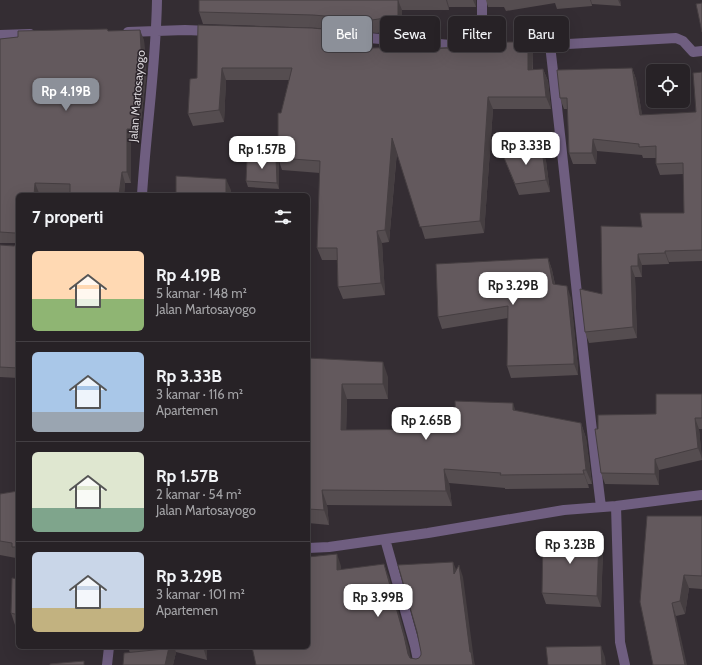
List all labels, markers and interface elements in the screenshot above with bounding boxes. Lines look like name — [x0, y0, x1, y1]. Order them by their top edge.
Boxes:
chip: Beli — [322, 16, 372, 52]
chip: Sewa — [380, 16, 440, 52]
chip: Filter — [448, 16, 506, 52]
chip: Baru — [514, 16, 569, 52]
street label: Jalan Martosayogo — [125, 49, 148, 143]
map controls — [646, 64, 690, 108]
button: locate — [646, 64, 690, 108]
pin: Rp 4.19B — [25, 78, 107, 112]
text: Rp 4.19B — [41, 83, 91, 99]
pin: Rp 3.33B — [485, 132, 567, 166]
pin: Rp 1.57B — [221, 136, 303, 170]
text: Rp 3.33B — [501, 137, 551, 153]
text: Rp 1.57B — [238, 141, 286, 157]
icon: filters — [272, 206, 294, 228]
text: 7 properti — [32, 207, 103, 227]
text: Rp 4.19B — [156, 265, 221, 285]
icon: home — [64, 267, 112, 315]
pin: Rp 3.29B — [472, 272, 554, 306]
text: Rp 3.29B — [488, 277, 538, 293]
text: 5 kamar · 148 m² — [156, 285, 247, 301]
text: Jalan Martosayogo — [156, 301, 256, 317]
text: Rp 3.33B — [156, 366, 222, 386]
icon: home — [64, 368, 112, 416]
text: 3 kamar · 116 m² — [156, 386, 243, 402]
text: Apartemen — [156, 402, 218, 418]
pin: Rp 2.65B — [385, 407, 467, 441]
text: Rp 2.65B — [401, 412, 451, 428]
text: Rp 1.57B — [156, 466, 219, 486]
icon: home — [64, 468, 112, 516]
text: 2 kamar · 54 m² — [156, 486, 242, 502]
text: Jalan Martosayogo — [156, 502, 256, 518]
pin: Rp 3.23B — [529, 531, 611, 565]
text: Rp 3.23B — [545, 536, 595, 552]
text: Rp 3.29B — [156, 566, 222, 586]
icon: home — [64, 568, 112, 616]
pin: Rp 3.99B — [337, 584, 419, 618]
text: 3 kamar · 101 m² — [156, 586, 245, 602]
text: Rp 3.99B — [353, 589, 403, 605]
text: Apartemen — [156, 602, 218, 618]

